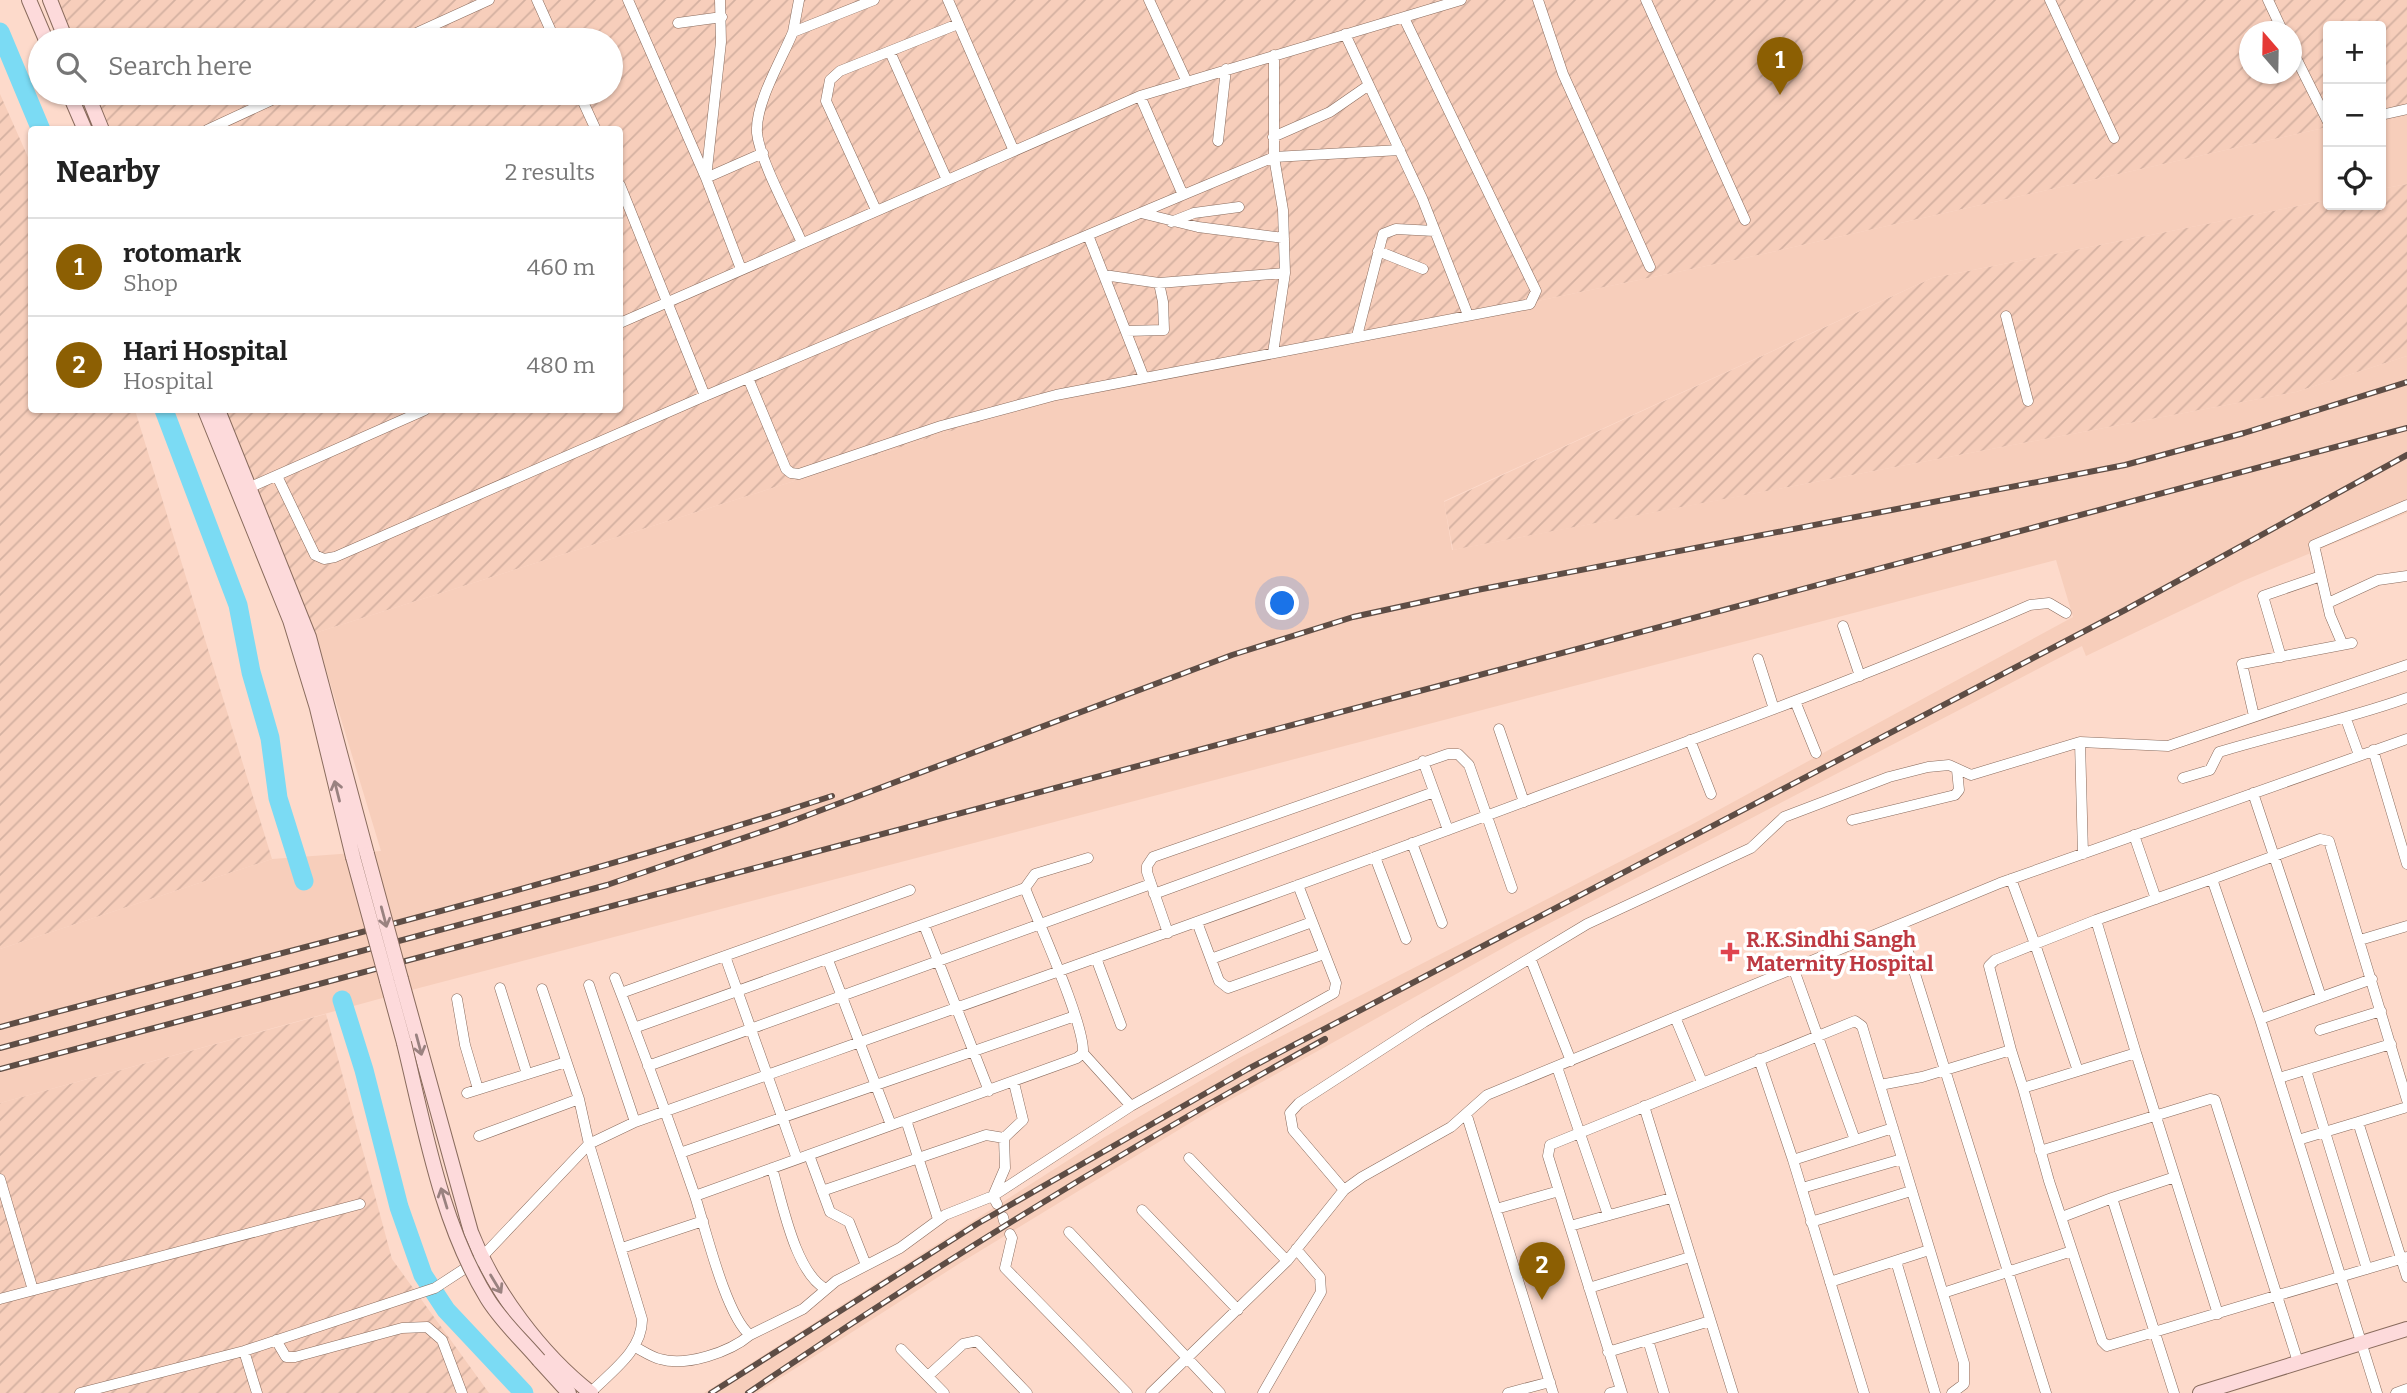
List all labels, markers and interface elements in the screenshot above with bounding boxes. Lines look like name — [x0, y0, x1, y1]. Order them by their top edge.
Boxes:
north arrow — [2239, 21, 2302, 84]
map controls — [2323, 21, 2386, 210]
button: + — [2323, 21, 2386, 84]
search box — [28, 28, 623, 105]
pin: 1 — [1757, 37, 1803, 95]
icon: search — [52, 48, 90, 86]
text: Search here — [108, 51, 252, 82]
button: − — [2323, 84, 2386, 147]
button: locate — [2323, 147, 2386, 210]
text: Nearby — [56, 154, 160, 190]
text: 2 results — [505, 158, 595, 186]
text: rotomark — [123, 238, 241, 269]
text: 1 — [74, 253, 84, 281]
text: 460 m — [527, 253, 595, 281]
text: Shop — [123, 269, 178, 297]
text: Hari Hospital — [123, 336, 288, 367]
text: 2 — [73, 351, 85, 379]
text: 480 m — [526, 351, 595, 379]
text: Hospital — [123, 367, 213, 395]
your location — [1265, 586, 1299, 620]
one-way arrow — [330, 780, 343, 803]
one-way arrow — [378, 905, 391, 927]
place label: R.K.Sindhi Sangh Maternity Hospital — [1746, 927, 1934, 977]
marker: R.K.Sindhi Sangh Maternity Hospital — [1720, 942, 1740, 962]
one-way arrow — [413, 1033, 426, 1055]
one-way arrow — [437, 1187, 450, 1209]
pin: 2 — [1519, 1242, 1565, 1300]
one-way arrow — [489, 1273, 503, 1293]

